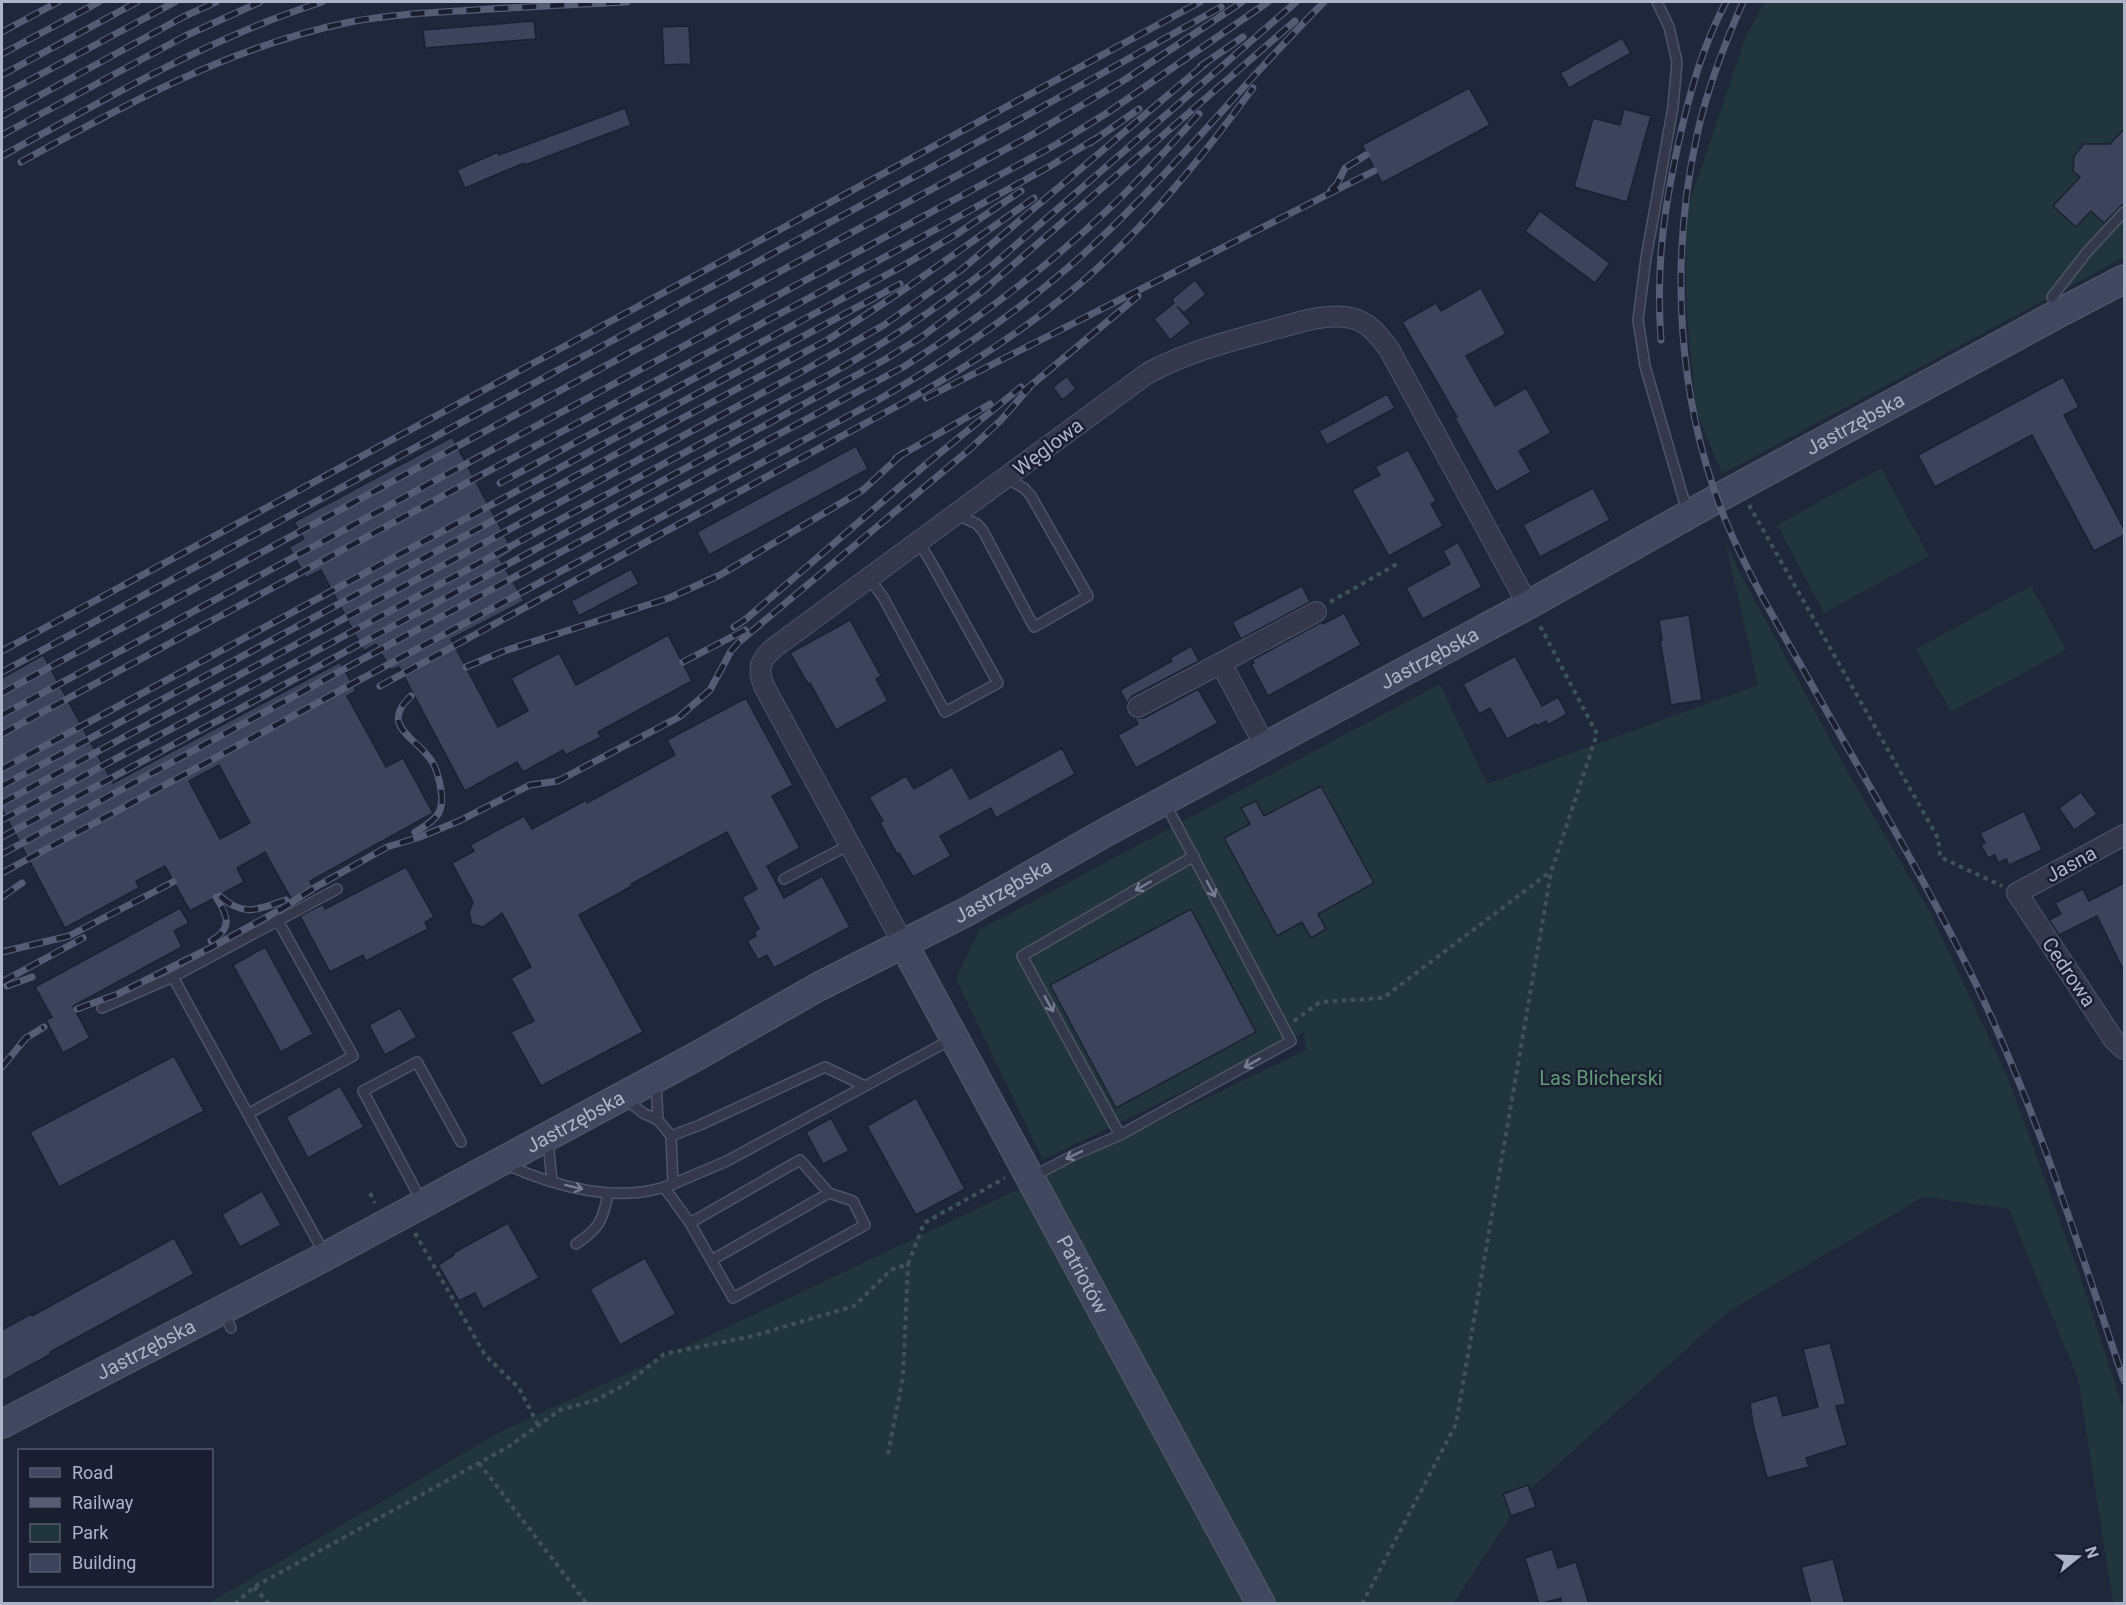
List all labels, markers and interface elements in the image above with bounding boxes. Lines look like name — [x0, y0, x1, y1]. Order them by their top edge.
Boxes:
street label: Jastrzębska — [1802, 387, 1908, 460]
street label: Węglowa — [1008, 413, 1088, 481]
street label: Jastrzębska — [1376, 622, 1483, 694]
street label: Jasna — [2041, 841, 2101, 887]
street label: Jastrzębska — [950, 854, 1056, 928]
one-way arrow — [1135, 880, 1152, 892]
one-way arrow — [1206, 880, 1217, 898]
street label: Cedrowa — [2037, 933, 2101, 1011]
one-way arrow — [1043, 995, 1055, 1012]
one-way arrow — [1244, 1057, 1261, 1069]
park label: Las Blicherski — [1539, 1066, 1663, 1090]
street label: Jastrzębska — [522, 1085, 629, 1158]
one-way arrow — [1066, 1150, 1084, 1162]
one-way arrow — [565, 1181, 584, 1193]
street label: Patriotów — [1052, 1231, 1114, 1318]
street label: Jastrzębska — [92, 1314, 200, 1385]
legend — [18, 1449, 213, 1587]
text: Road — [72, 1462, 113, 1483]
text: Railway — [72, 1492, 134, 1513]
text: Park — [72, 1522, 109, 1543]
north arrow — [2048, 1527, 2108, 1587]
text: N — [2081, 1544, 2103, 1561]
text: Building — [72, 1552, 136, 1573]

